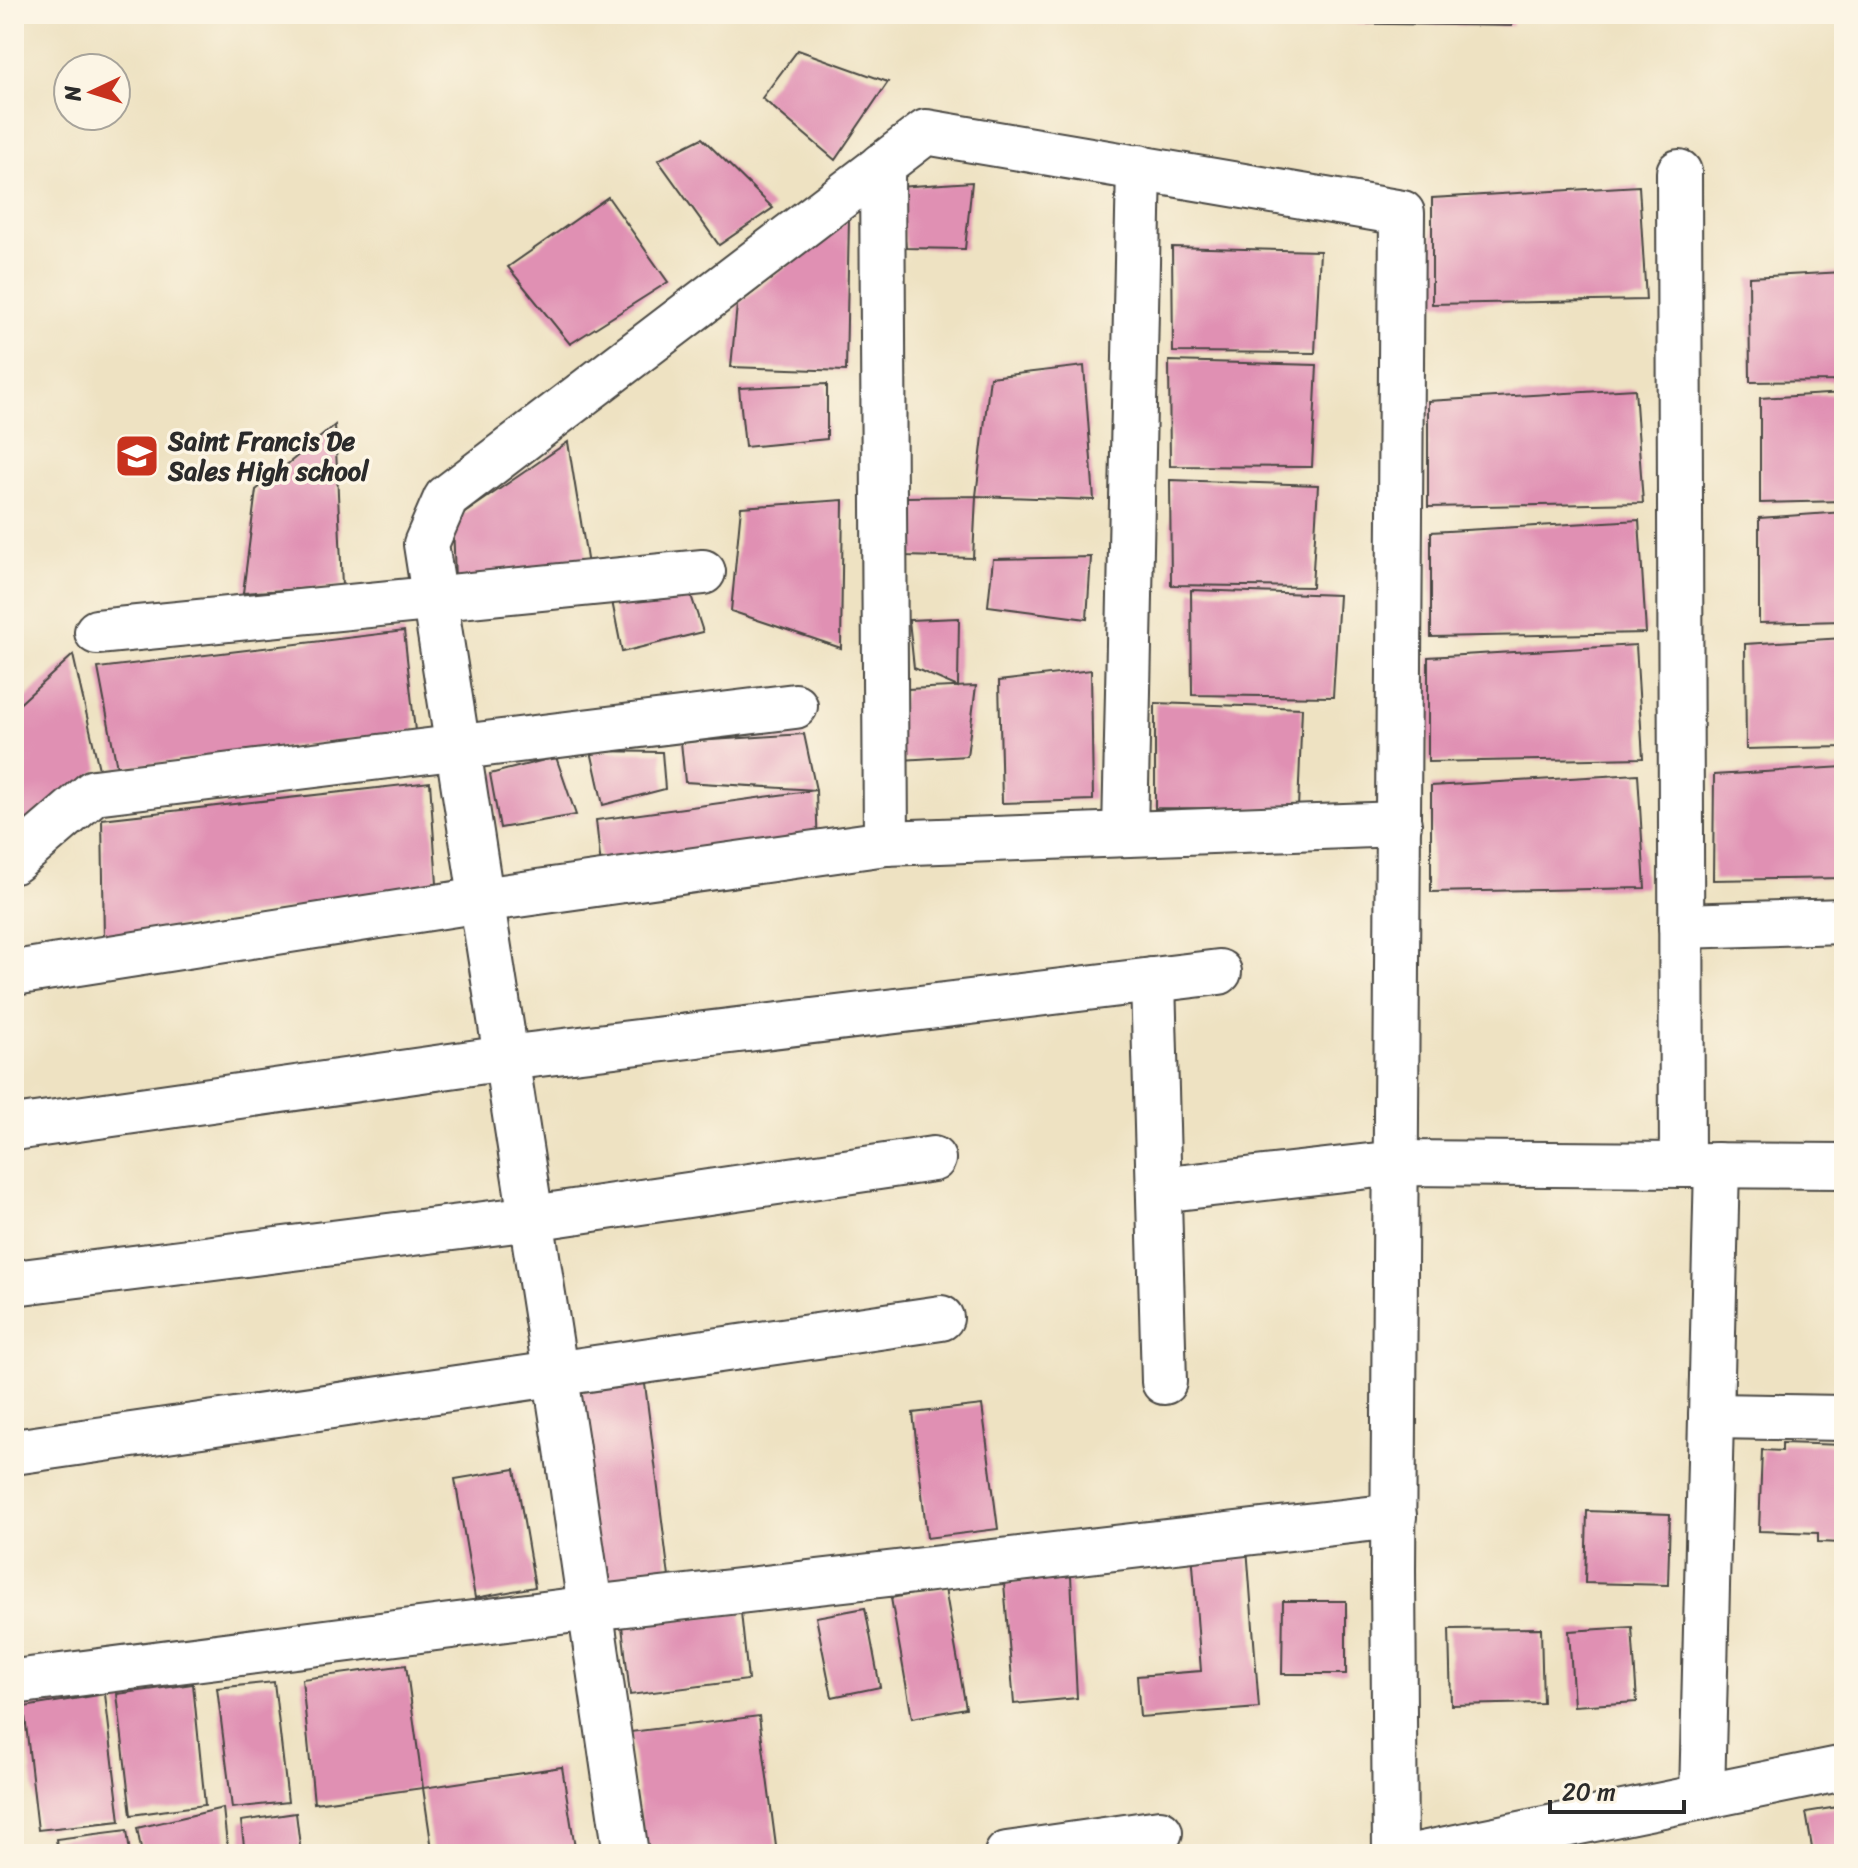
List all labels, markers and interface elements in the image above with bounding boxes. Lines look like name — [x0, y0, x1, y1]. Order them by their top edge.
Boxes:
north arrow — [52, 52, 132, 132]
text: N — [53, 84, 93, 103]
place label: Saint Francis De Sales High school — [167, 418, 370, 494]
school or university icon: Saint Francis De Sales High school — [113, 432, 161, 480]
scale bar — [1550, 1764, 1684, 1814]
text: 20 m — [1562, 1771, 1616, 1813]

